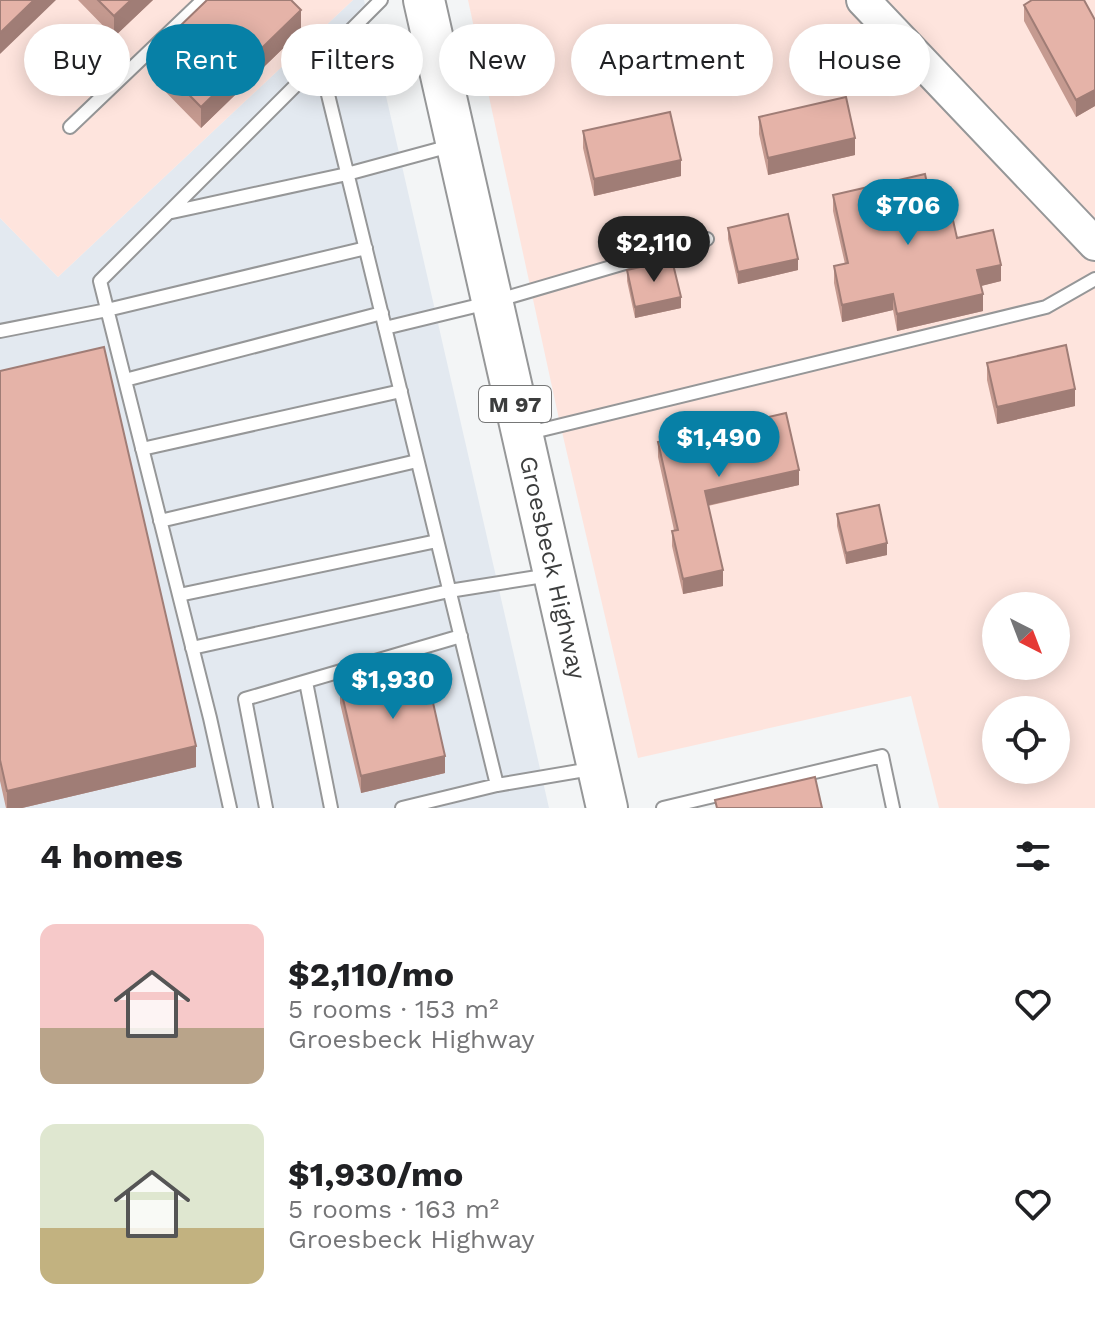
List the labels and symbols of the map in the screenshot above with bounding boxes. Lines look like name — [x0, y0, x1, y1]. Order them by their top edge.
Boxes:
pin: $706 — [861, 179, 955, 247]
pin: $2,110 — [589, 216, 719, 284]
road number: M 97 — [479, 386, 551, 422]
pin: $1,490 — [654, 411, 784, 479]
street label: Groesbeck Highway — [514, 453, 592, 682]
north arrow — [982, 592, 1070, 680]
pin: $1,930 — [328, 653, 458, 721]

